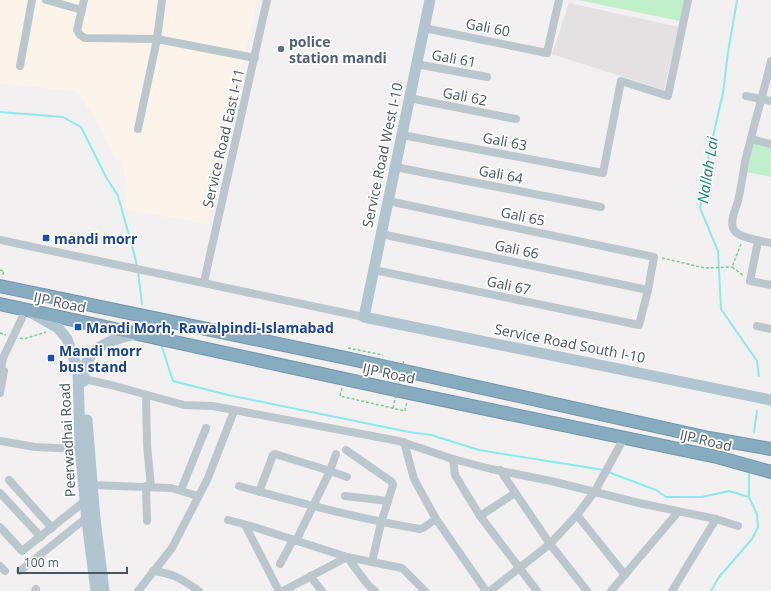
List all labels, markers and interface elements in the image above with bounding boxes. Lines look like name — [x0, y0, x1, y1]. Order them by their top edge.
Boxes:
street label: Gali 60 — [464, 13, 512, 41]
place label: police station mandi — [289, 32, 387, 67]
marker: police station mandi — [276, 44, 286, 54]
street label: Gali 61 — [430, 45, 478, 71]
street label: Service Road East I-11 — [198, 67, 248, 209]
street label: Service Road West I-10 — [357, 81, 407, 229]
street label: Gali 62 — [441, 82, 489, 110]
street label: Gali 63 — [481, 127, 529, 155]
water label: Nallah Lai — [692, 135, 722, 205]
street label: Gali 64 — [477, 160, 525, 188]
street label: Gali 65 — [499, 202, 547, 230]
place label: mandi morr — [54, 229, 138, 248]
marker: mandi morr — [41, 233, 51, 243]
street label: Gali 66 — [493, 235, 541, 263]
street label: Gali 67 — [485, 271, 533, 299]
street label: IJP Road — [32, 287, 88, 317]
place label: Mandi Morh, Rawalpindi-Islamabad — [86, 318, 334, 337]
street label: Service Road South I-10 — [493, 319, 647, 367]
marker: Mandi Morh, Rawalpindi-Islamabad — [73, 322, 83, 332]
place label: Mandi morr bus stand — [59, 341, 142, 376]
marker: Mandi morr bus stand — [46, 353, 56, 363]
street label: IJP Road — [361, 358, 417, 388]
street label: Peerwadhai Road — [55, 383, 79, 497]
street label: IJP Road — [678, 425, 734, 455]
scale bar — [18, 549, 127, 575]
text: 100 m — [24, 554, 59, 571]

